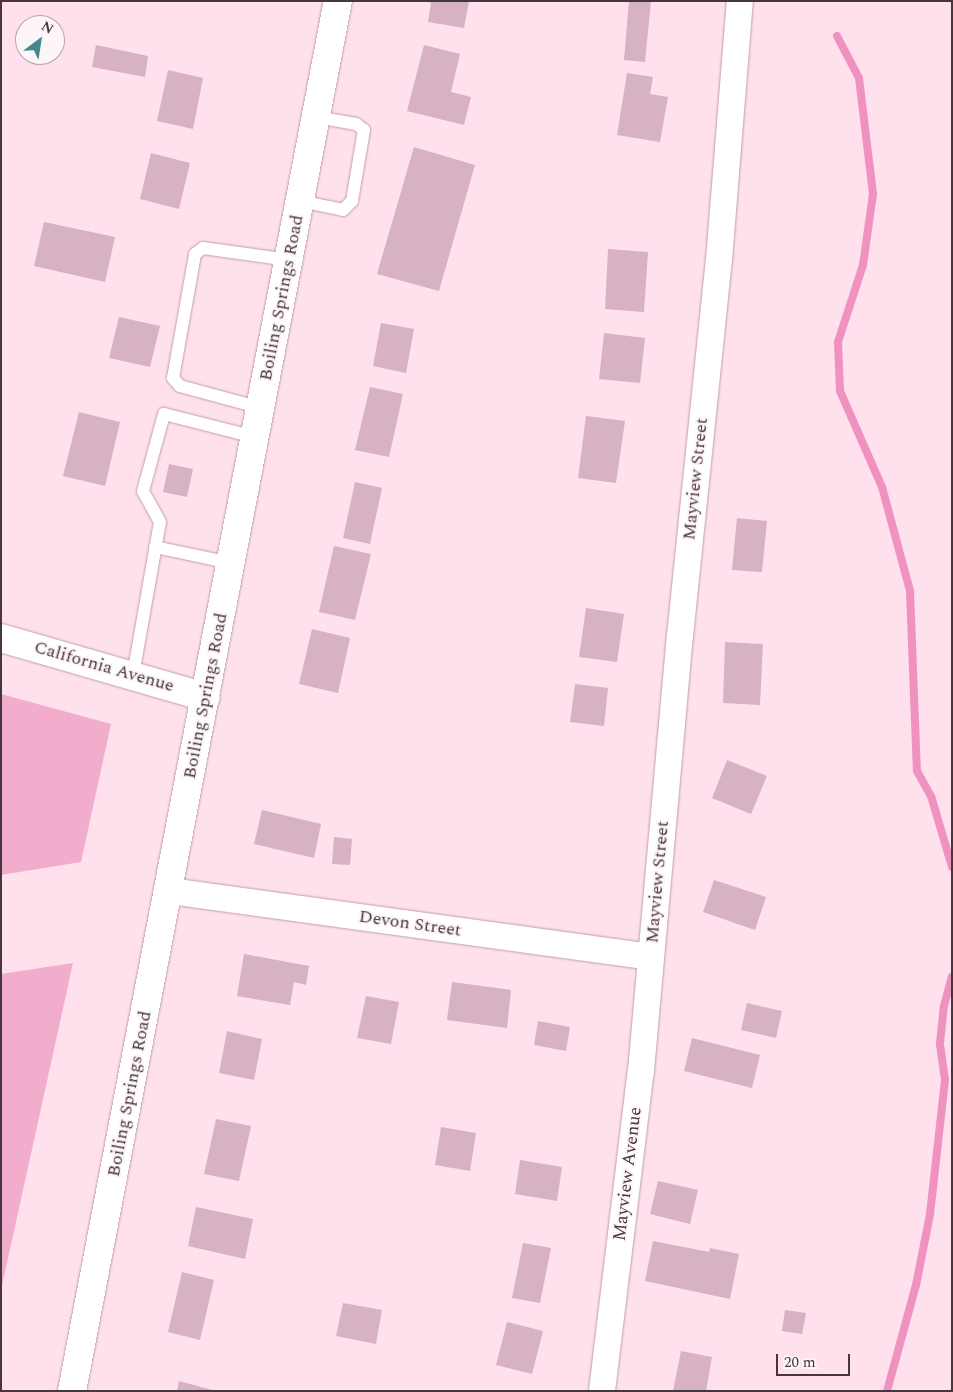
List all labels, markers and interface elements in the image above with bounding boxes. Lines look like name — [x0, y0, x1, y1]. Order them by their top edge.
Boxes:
north arrow — [15, 15, 65, 65]
text: N — [37, 16, 58, 40]
street label: Boiling Springs Road — [255, 213, 309, 383]
street label: Mayview Street — [679, 417, 713, 541]
street label: Boiling Springs Road — [179, 611, 233, 781]
street label: California Avenue — [32, 637, 176, 697]
street label: Mayview Street — [642, 820, 674, 944]
street label: Devon Street — [357, 906, 463, 942]
street label: Boiling Springs Road — [103, 1009, 157, 1179]
street label: Mayview Avenue — [609, 1106, 647, 1242]
scale bar — [778, 1344, 852, 1376]
text: 20 m — [784, 1351, 816, 1374]

